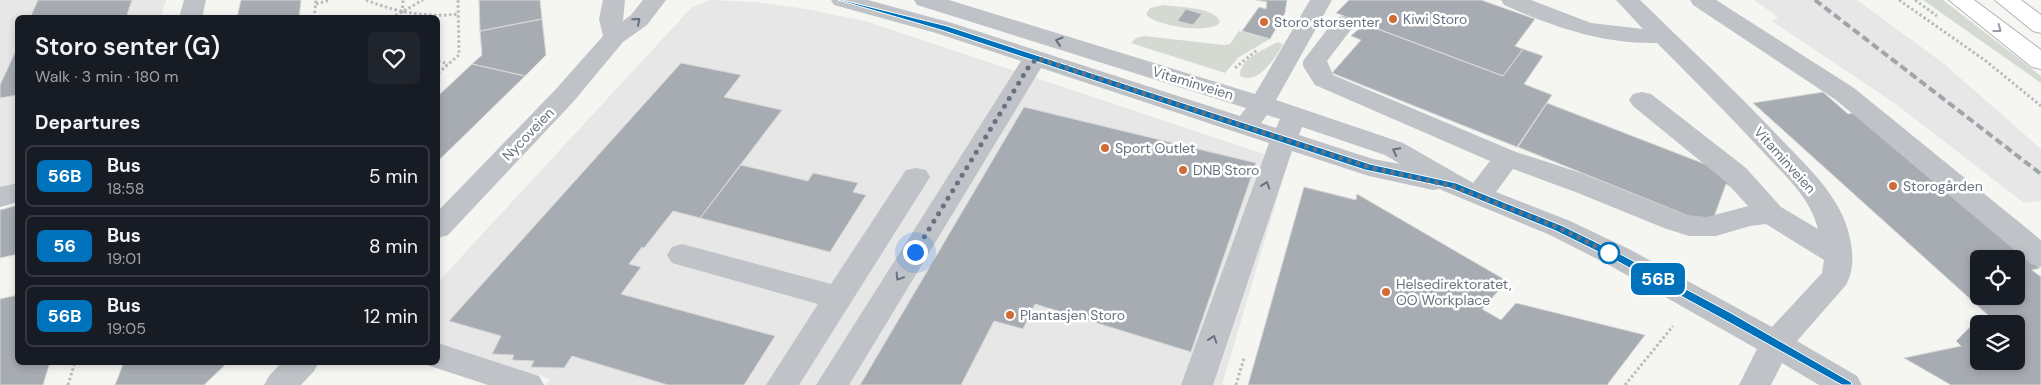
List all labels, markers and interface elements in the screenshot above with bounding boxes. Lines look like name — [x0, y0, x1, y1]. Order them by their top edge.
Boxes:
place label: Kiwi Storo — [1403, 10, 1467, 28]
place label: Storo storsenter — [1274, 13, 1380, 31]
marker: Kiwi Storo — [1387, 13, 1399, 25]
marker: Storo storsenter — [1258, 16, 1270, 28]
one-way arrow — [631, 17, 640, 26]
one-way arrow — [1993, 24, 2002, 33]
text: Storo senter (G) — [35, 31, 220, 62]
button: heart — [368, 32, 420, 84]
one-way arrow — [1056, 37, 1064, 47]
street label: Vitaminveien — [1150, 62, 1236, 104]
text: Walk · 3 min · 180 m — [35, 66, 179, 87]
street label: Nycoveien — [498, 104, 558, 164]
text: Departures — [35, 110, 140, 135]
street label: Vitaminveien — [1750, 123, 1820, 197]
place label: Sport Outlet — [1115, 139, 1195, 157]
marker: Sport Outlet — [1099, 142, 1111, 154]
one-way arrow — [1392, 147, 1401, 157]
text: Bus — [107, 153, 141, 178]
place label: DNB Storo — [1193, 161, 1259, 179]
text: 56B — [47, 164, 82, 188]
text: 5 min — [369, 164, 418, 189]
marker: DNB Storo — [1177, 164, 1189, 176]
place label: Storogården — [1903, 177, 1983, 195]
text: 18:58 — [107, 178, 144, 199]
marker: Storogården — [1887, 180, 1899, 192]
one-way arrow — [1261, 182, 1271, 190]
text: Bus — [107, 223, 141, 248]
text: 56 — [53, 234, 76, 258]
text: 8 min — [369, 234, 418, 259]
your location — [903, 240, 928, 265]
unlabelled marker — [1598, 242, 1620, 264]
text: 19:01 — [107, 248, 141, 269]
map controls — [1970, 250, 2025, 370]
button: locate — [1970, 250, 2025, 305]
line badge: 56B — [1629, 263, 1687, 295]
text: 56B — [1641, 267, 1675, 291]
one-way arrow — [896, 271, 906, 280]
place label: Helsedirektoratet, OO Workplace — [1396, 275, 1512, 309]
marker: Helsedirektoratet, OO Workplace — [1380, 286, 1392, 298]
text: Bus — [107, 293, 141, 318]
text: 56B — [47, 304, 82, 328]
text: 12 min — [364, 304, 418, 329]
place label: Plantasjen Storo — [1020, 306, 1125, 324]
marker: Plantasjen Storo — [1004, 309, 1016, 321]
button: layers — [1970, 315, 2025, 370]
text: 19:05 — [107, 318, 146, 339]
one-way arrow — [1208, 335, 1218, 344]

